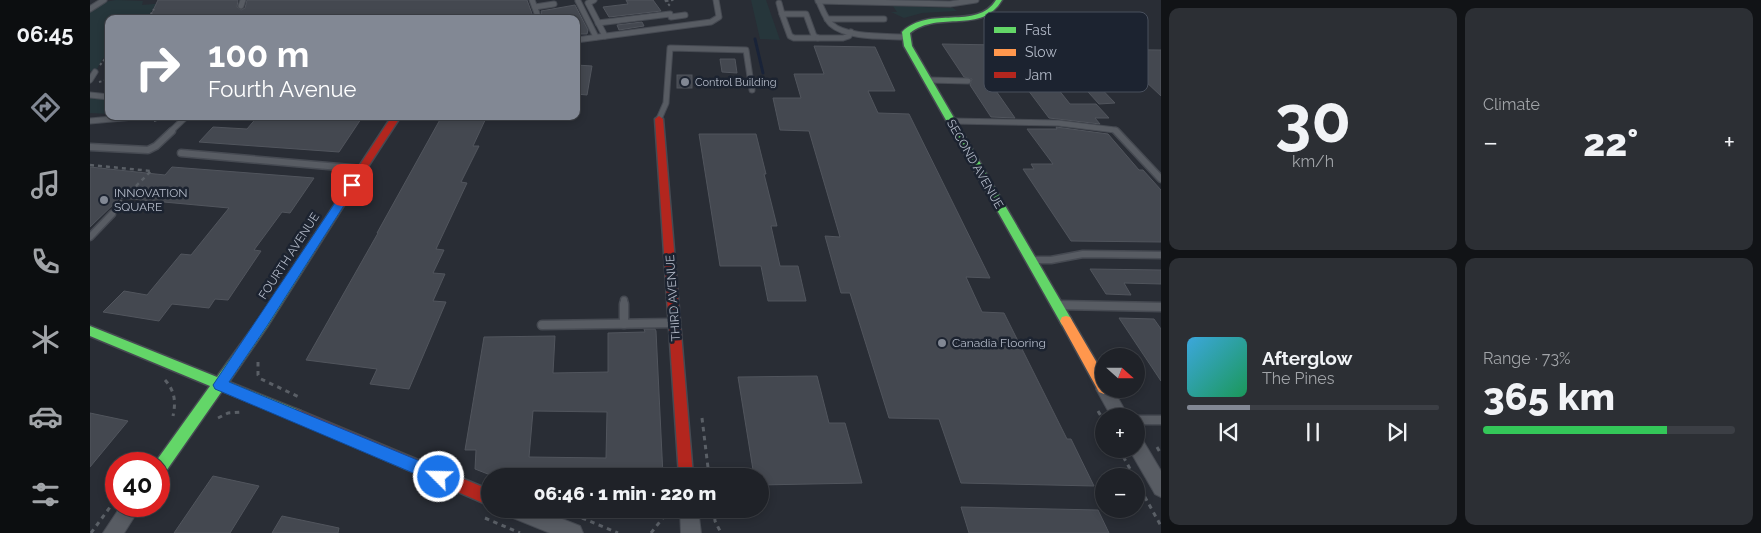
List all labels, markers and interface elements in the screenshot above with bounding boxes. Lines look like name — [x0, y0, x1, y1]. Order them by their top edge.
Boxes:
legend — [984, 12, 1148, 92]
text: 06:45 — [16, 21, 74, 47]
text: Fast — [1025, 22, 1052, 38]
text: 100 m — [208, 34, 309, 75]
icon: right — [125, 35, 190, 100]
text: Slow — [1025, 44, 1057, 60]
text: Jam — [1025, 67, 1052, 83]
text: Fourth Avenue — [208, 76, 356, 102]
marker: Control Building — [679, 76, 691, 88]
place label: Control Building — [695, 76, 777, 89]
text: 30 — [1275, 81, 1351, 157]
icon: directions — [28, 90, 63, 125]
text: Climate — [1483, 95, 1540, 114]
street label: SECOND AVENUE — [944, 117, 1006, 211]
text: 22° — [1583, 120, 1638, 165]
text: − — [1483, 126, 1498, 159]
text: + — [1723, 126, 1735, 159]
text: km/h — [1292, 152, 1334, 171]
pin — [331, 164, 373, 206]
icon: music — [28, 167, 63, 202]
icon: arrive — [338, 171, 366, 199]
place label: INNOVATION SQUARE — [114, 186, 188, 214]
marker: INNOVATION SQUARE — [98, 194, 110, 206]
street label: FOURTH AVENUE — [256, 210, 322, 302]
icon: phone — [28, 244, 63, 279]
street label: THIRD AVENUE — [663, 254, 683, 342]
icon: climate — [28, 322, 63, 357]
place label: Canadia Flooring — [952, 336, 1046, 350]
marker: Canadia Flooring — [936, 337, 948, 349]
text: Afterglow — [1262, 347, 1352, 369]
north arrow — [1095, 348, 1145, 398]
map controls — [1095, 348, 1145, 518]
text: Range · 73% — [1483, 349, 1570, 368]
text: The Pines — [1262, 369, 1334, 388]
text: 365 km — [1483, 374, 1615, 419]
icon: car — [28, 399, 63, 434]
button: + — [1095, 408, 1145, 458]
icon: previous — [1215, 418, 1243, 446]
icon: pause — [1299, 418, 1327, 446]
icon: next — [1383, 418, 1411, 446]
position arrow — [412, 450, 464, 502]
speed limit sign: 40 — [105, 452, 170, 517]
button: − — [1095, 468, 1145, 518]
icon: filters — [28, 477, 63, 512]
text: 06:46 · 1 min · 220 m — [534, 482, 716, 504]

